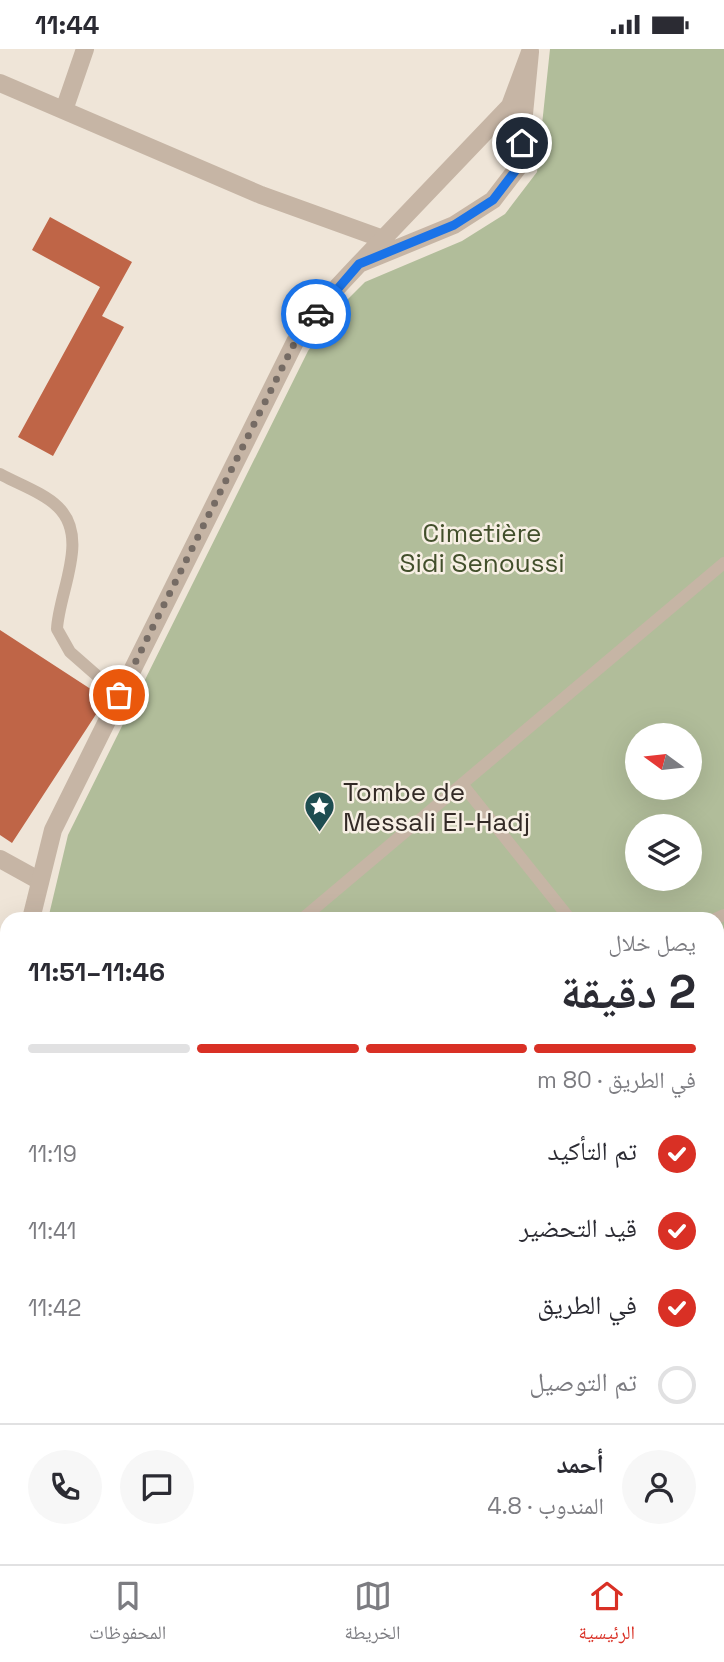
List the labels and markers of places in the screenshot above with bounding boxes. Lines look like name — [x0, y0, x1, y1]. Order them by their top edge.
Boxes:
pin — [492, 113, 552, 173]
pin — [89, 665, 149, 725]
place label: Tombe de Messali El-Hadj — [343, 775, 530, 839]
place icon: Tombe de Messali El-Hadj — [303, 790, 337, 834]

